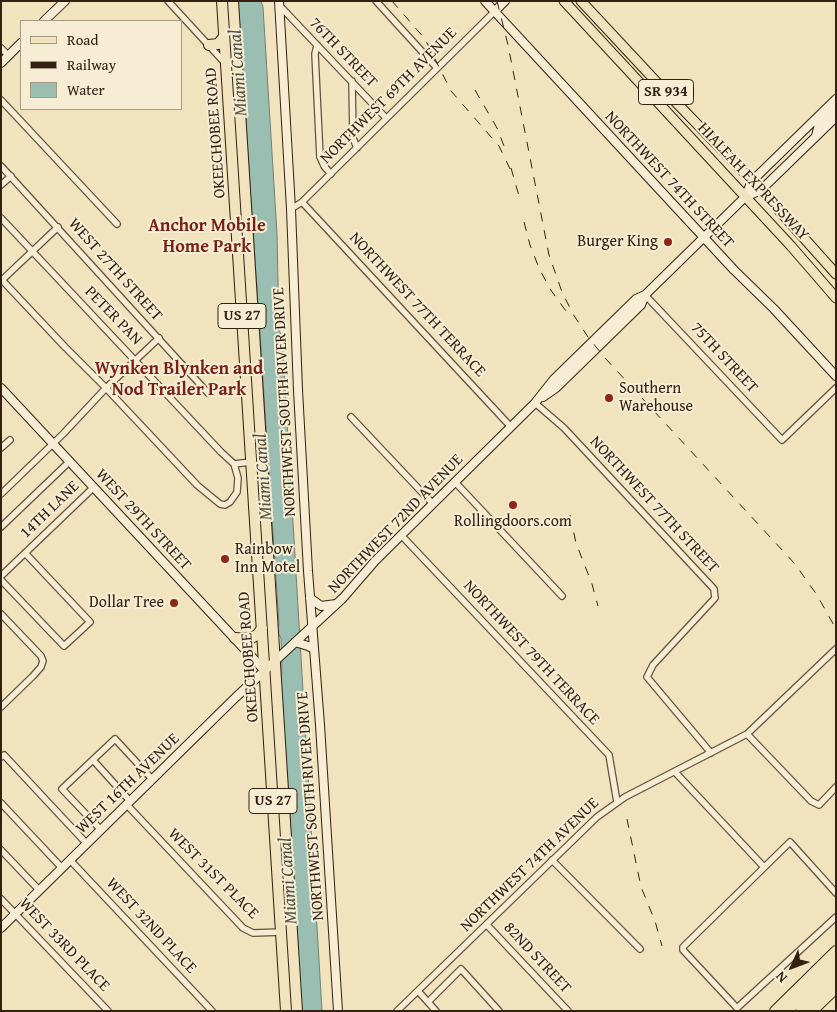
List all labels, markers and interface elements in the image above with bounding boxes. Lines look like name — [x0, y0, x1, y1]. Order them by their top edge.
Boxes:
street label: 76TH STREET — [305, 14, 381, 92]
legend — [20, 20, 182, 110]
street label: NORTHWEST 69TH AVENUE — [317, 24, 461, 168]
text: Road — [67, 29, 98, 50]
water label: Miami Canal — [225, 29, 253, 117]
text: Railway — [67, 54, 116, 75]
street label: OKEECHOBEE ROAD — [202, 67, 230, 199]
text: Water — [67, 79, 105, 100]
road number: SR 934 — [638, 80, 694, 104]
street label: NORTHWEST 74TH STREET — [600, 108, 738, 252]
street label: HIALEAH EXPRESSWAY — [693, 119, 813, 245]
street label: WEST 27TH STREET — [64, 215, 166, 325]
district label: Anchor Mobile Home Park — [148, 215, 266, 258]
street label: NORTHWEST 77TH TERRACE — [345, 229, 489, 381]
place label: Burger King — [577, 232, 658, 252]
marker: Burger King — [662, 236, 674, 248]
street label: PETER PAN — [80, 283, 146, 349]
street label: NORTHWEST SOUTH RIVER DRIVE — [269, 287, 301, 517]
road number: US 27 — [218, 304, 266, 328]
street label: 75TH STREET — [686, 319, 762, 397]
district label: Wynken Blynken and Nod Trailer Park — [95, 358, 263, 400]
place label: Southern Warehouse — [619, 379, 693, 417]
marker: Southern Warehouse — [603, 392, 615, 404]
water label: Miami Canal — [250, 433, 278, 521]
street label: NORTHWEST 77TH STREET — [585, 433, 723, 577]
street label: NORTHWEST 72ND AVENUE — [325, 450, 467, 598]
street label: WEST 29TH STREET — [91, 465, 195, 575]
street label: 14TH LANE — [17, 477, 83, 543]
marker: Rollingdoors.com — [507, 499, 519, 511]
place label: Rollingdoors.com — [454, 512, 572, 532]
place label: Rainbow Inn Motel — [235, 540, 300, 578]
marker: Rainbow Inn Motel — [219, 553, 231, 565]
street label: NORTHWEST 79TH TERRACE — [459, 577, 603, 729]
street label: OKEECHOBEE ROAD — [235, 591, 263, 723]
place label: Dollar Tree — [89, 593, 164, 613]
marker: Dollar Tree — [168, 597, 180, 609]
street label: NORTHWEST SOUTH RIVER DRIVE — [293, 691, 329, 921]
street label: WEST 16TH AVENUE — [72, 730, 184, 838]
road number: US 27 — [249, 788, 297, 814]
street label: NORTHWEST 74TH AVENUE — [457, 794, 603, 936]
street label: WEST 31ST PLACE — [164, 825, 262, 923]
water label: Miami Canal — [275, 837, 303, 925]
street label: WEST 32ND PLACE — [102, 874, 200, 978]
street label: WEST 33RD PLACE — [15, 894, 113, 996]
street label: 82ND STREET — [499, 918, 575, 998]
north arrow — [767, 942, 817, 992]
text: N — [771, 967, 792, 987]

